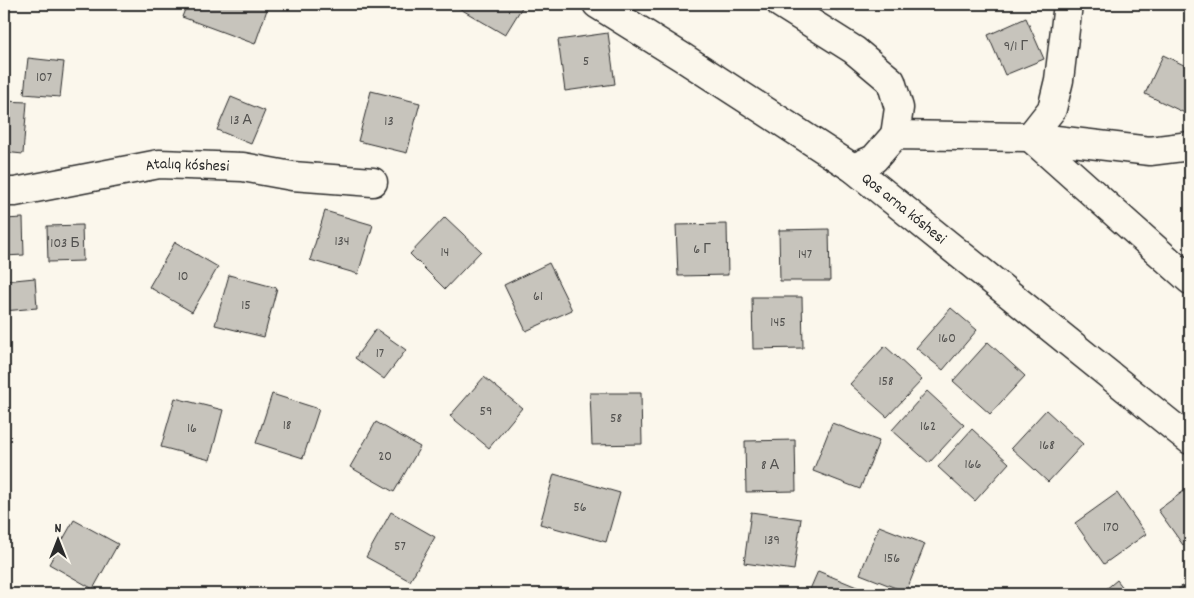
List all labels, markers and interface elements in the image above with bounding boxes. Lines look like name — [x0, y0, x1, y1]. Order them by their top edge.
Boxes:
house number: 9/1 Г — [1004, 37, 1029, 57]
house number: 5 — [583, 52, 589, 72]
house number: 107 — [36, 68, 52, 88]
house number: 13 А — [230, 111, 253, 131]
house number: 13 — [384, 112, 394, 132]
street label: Atalıq kóshesi — [143, 153, 230, 178]
street label: Qos arna kóshesi — [856, 167, 951, 250]
house number: 134 — [334, 232, 350, 252]
house number: 103 Б — [50, 234, 80, 254]
house number: 6 Г — [693, 240, 711, 260]
house number: 14 — [441, 243, 449, 263]
house number: 147 — [798, 245, 812, 265]
house number: 10 — [178, 267, 188, 287]
house number: 61 — [533, 287, 543, 307]
house number: 15 — [241, 296, 251, 316]
house number: 145 — [770, 313, 786, 333]
house number: 160 — [938, 329, 956, 349]
house number: 17 — [376, 344, 384, 364]
house number: 158 — [878, 372, 894, 392]
house number: 59 — [480, 402, 492, 422]
house number: 58 — [610, 409, 622, 429]
house number: 18 — [283, 416, 292, 436]
house number: 162 — [920, 417, 936, 437]
house number: 16 — [187, 419, 197, 439]
house number: 168 — [1039, 436, 1055, 456]
house number: 20 — [378, 447, 392, 467]
house number: 166 — [965, 455, 982, 475]
house number: 8 А — [761, 456, 780, 476]
house number: 56 — [573, 498, 587, 518]
north arrow — [32, 516, 82, 566]
house number: 170 — [1103, 518, 1119, 538]
text: N — [55, 519, 62, 539]
house number: 139 — [764, 531, 780, 551]
house number: 57 — [394, 537, 406, 557]
house number: 156 — [884, 549, 900, 569]

